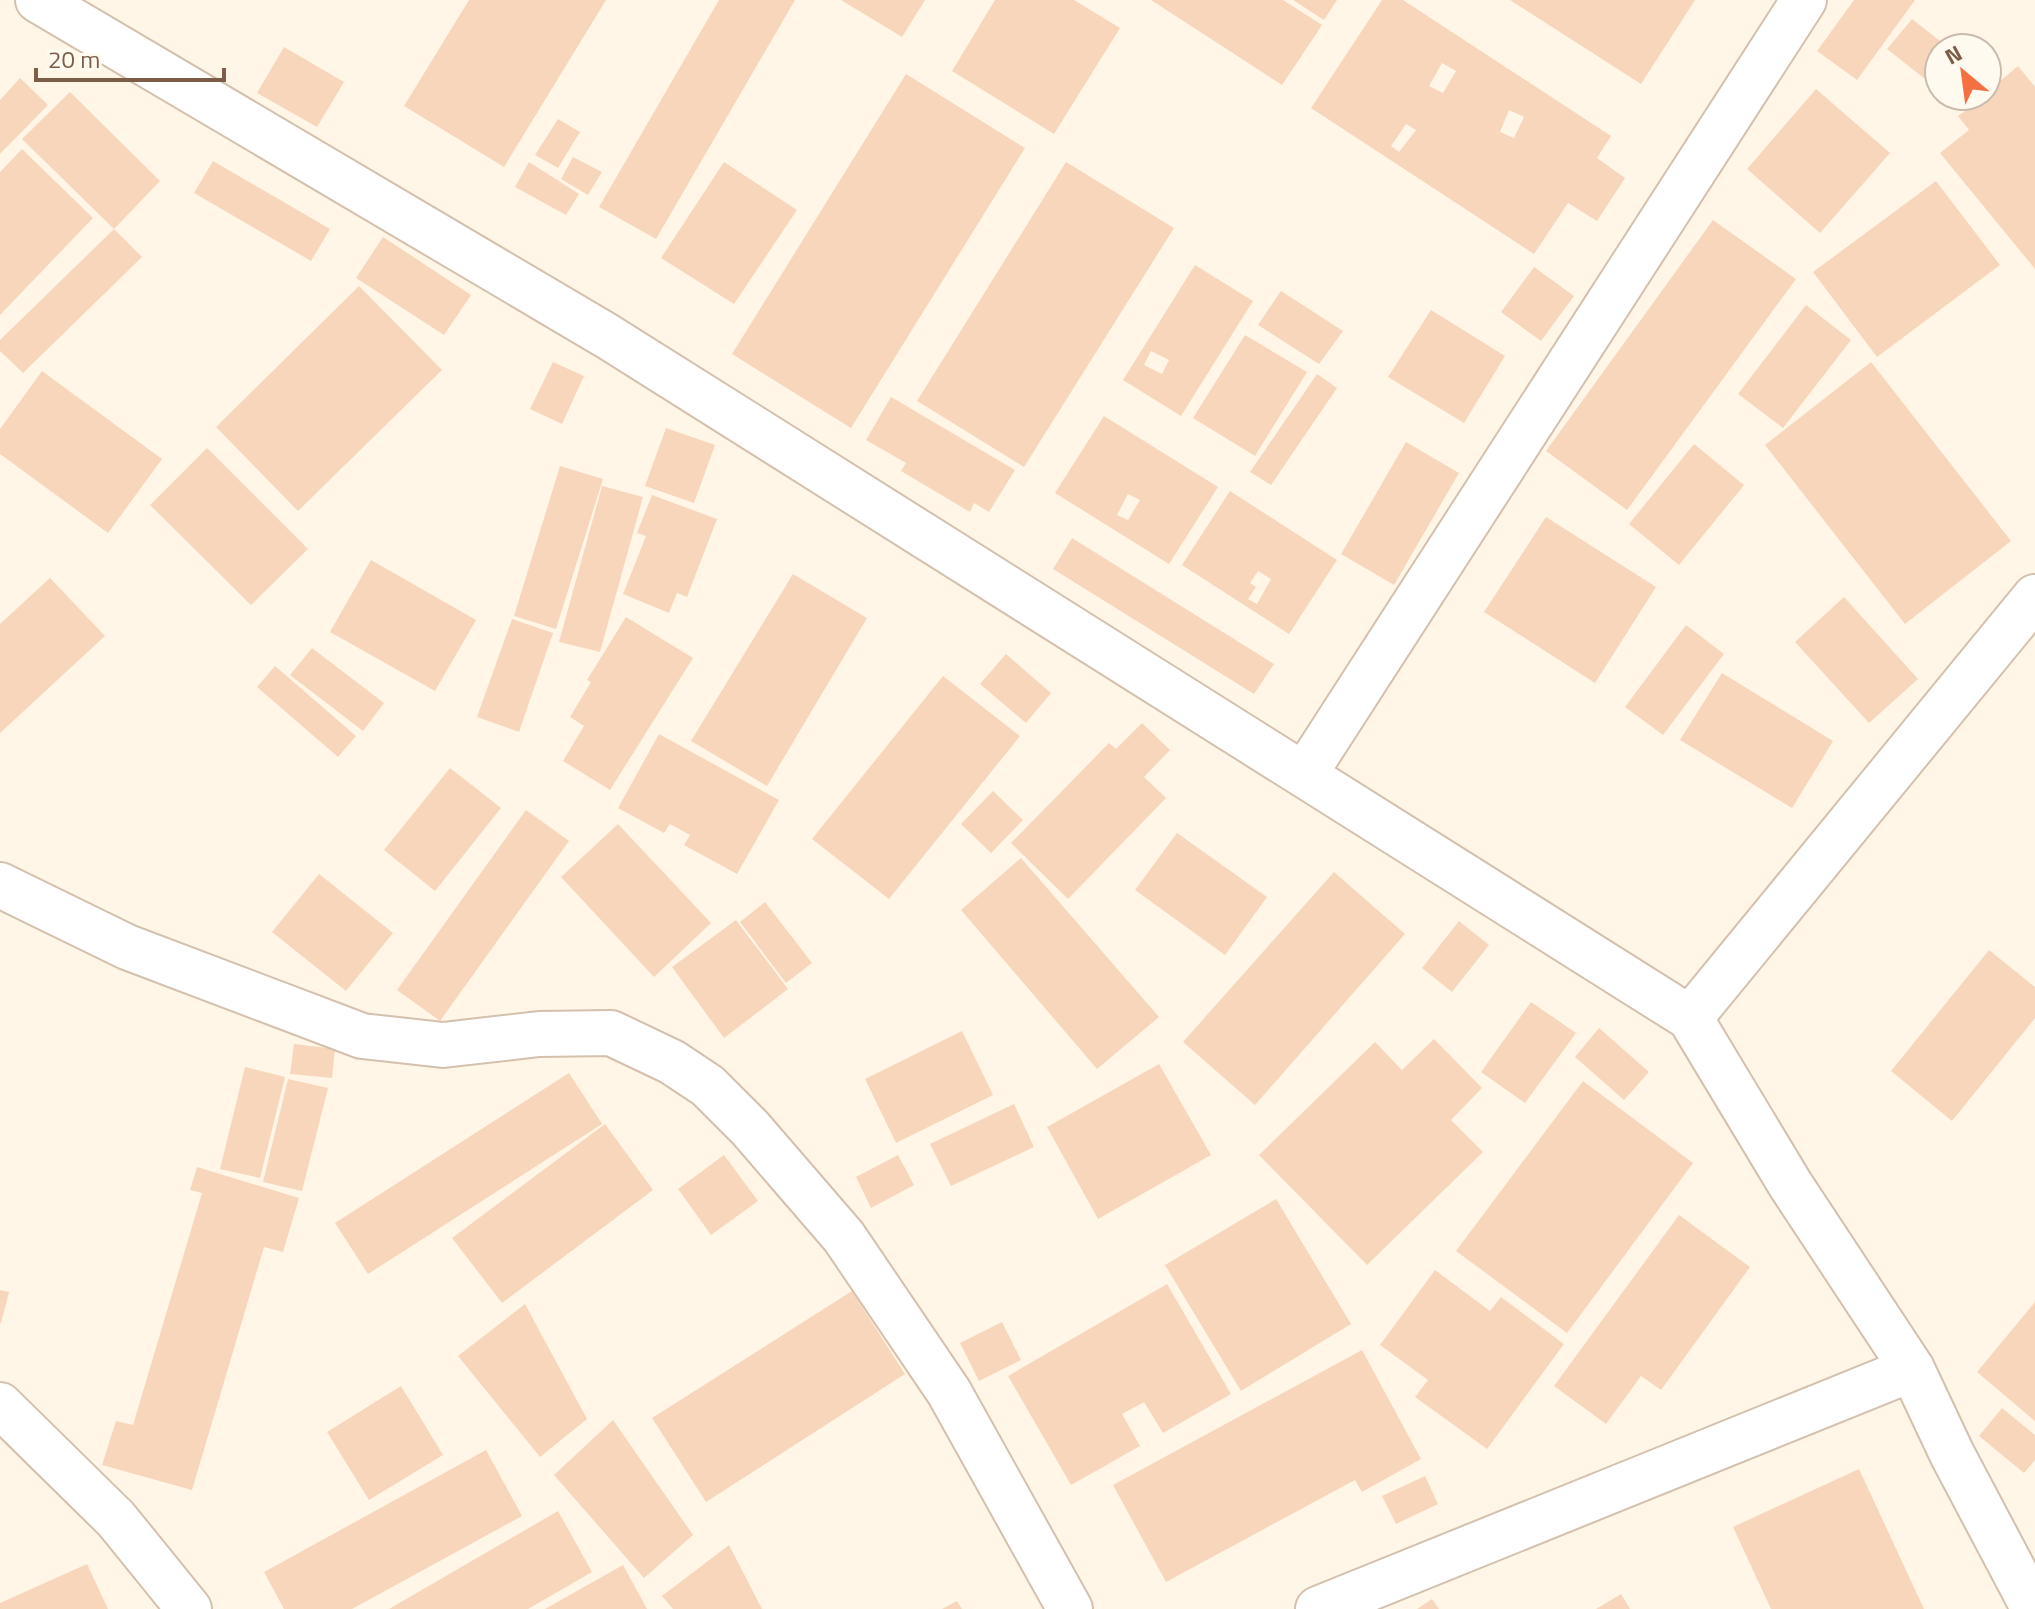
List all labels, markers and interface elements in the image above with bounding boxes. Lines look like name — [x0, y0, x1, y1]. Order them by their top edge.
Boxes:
scale bar — [36, 32, 224, 82]
north arrow — [1923, 32, 2003, 112]
text: N — [1938, 36, 1968, 73]
text: 20 m — [48, 41, 100, 77]

